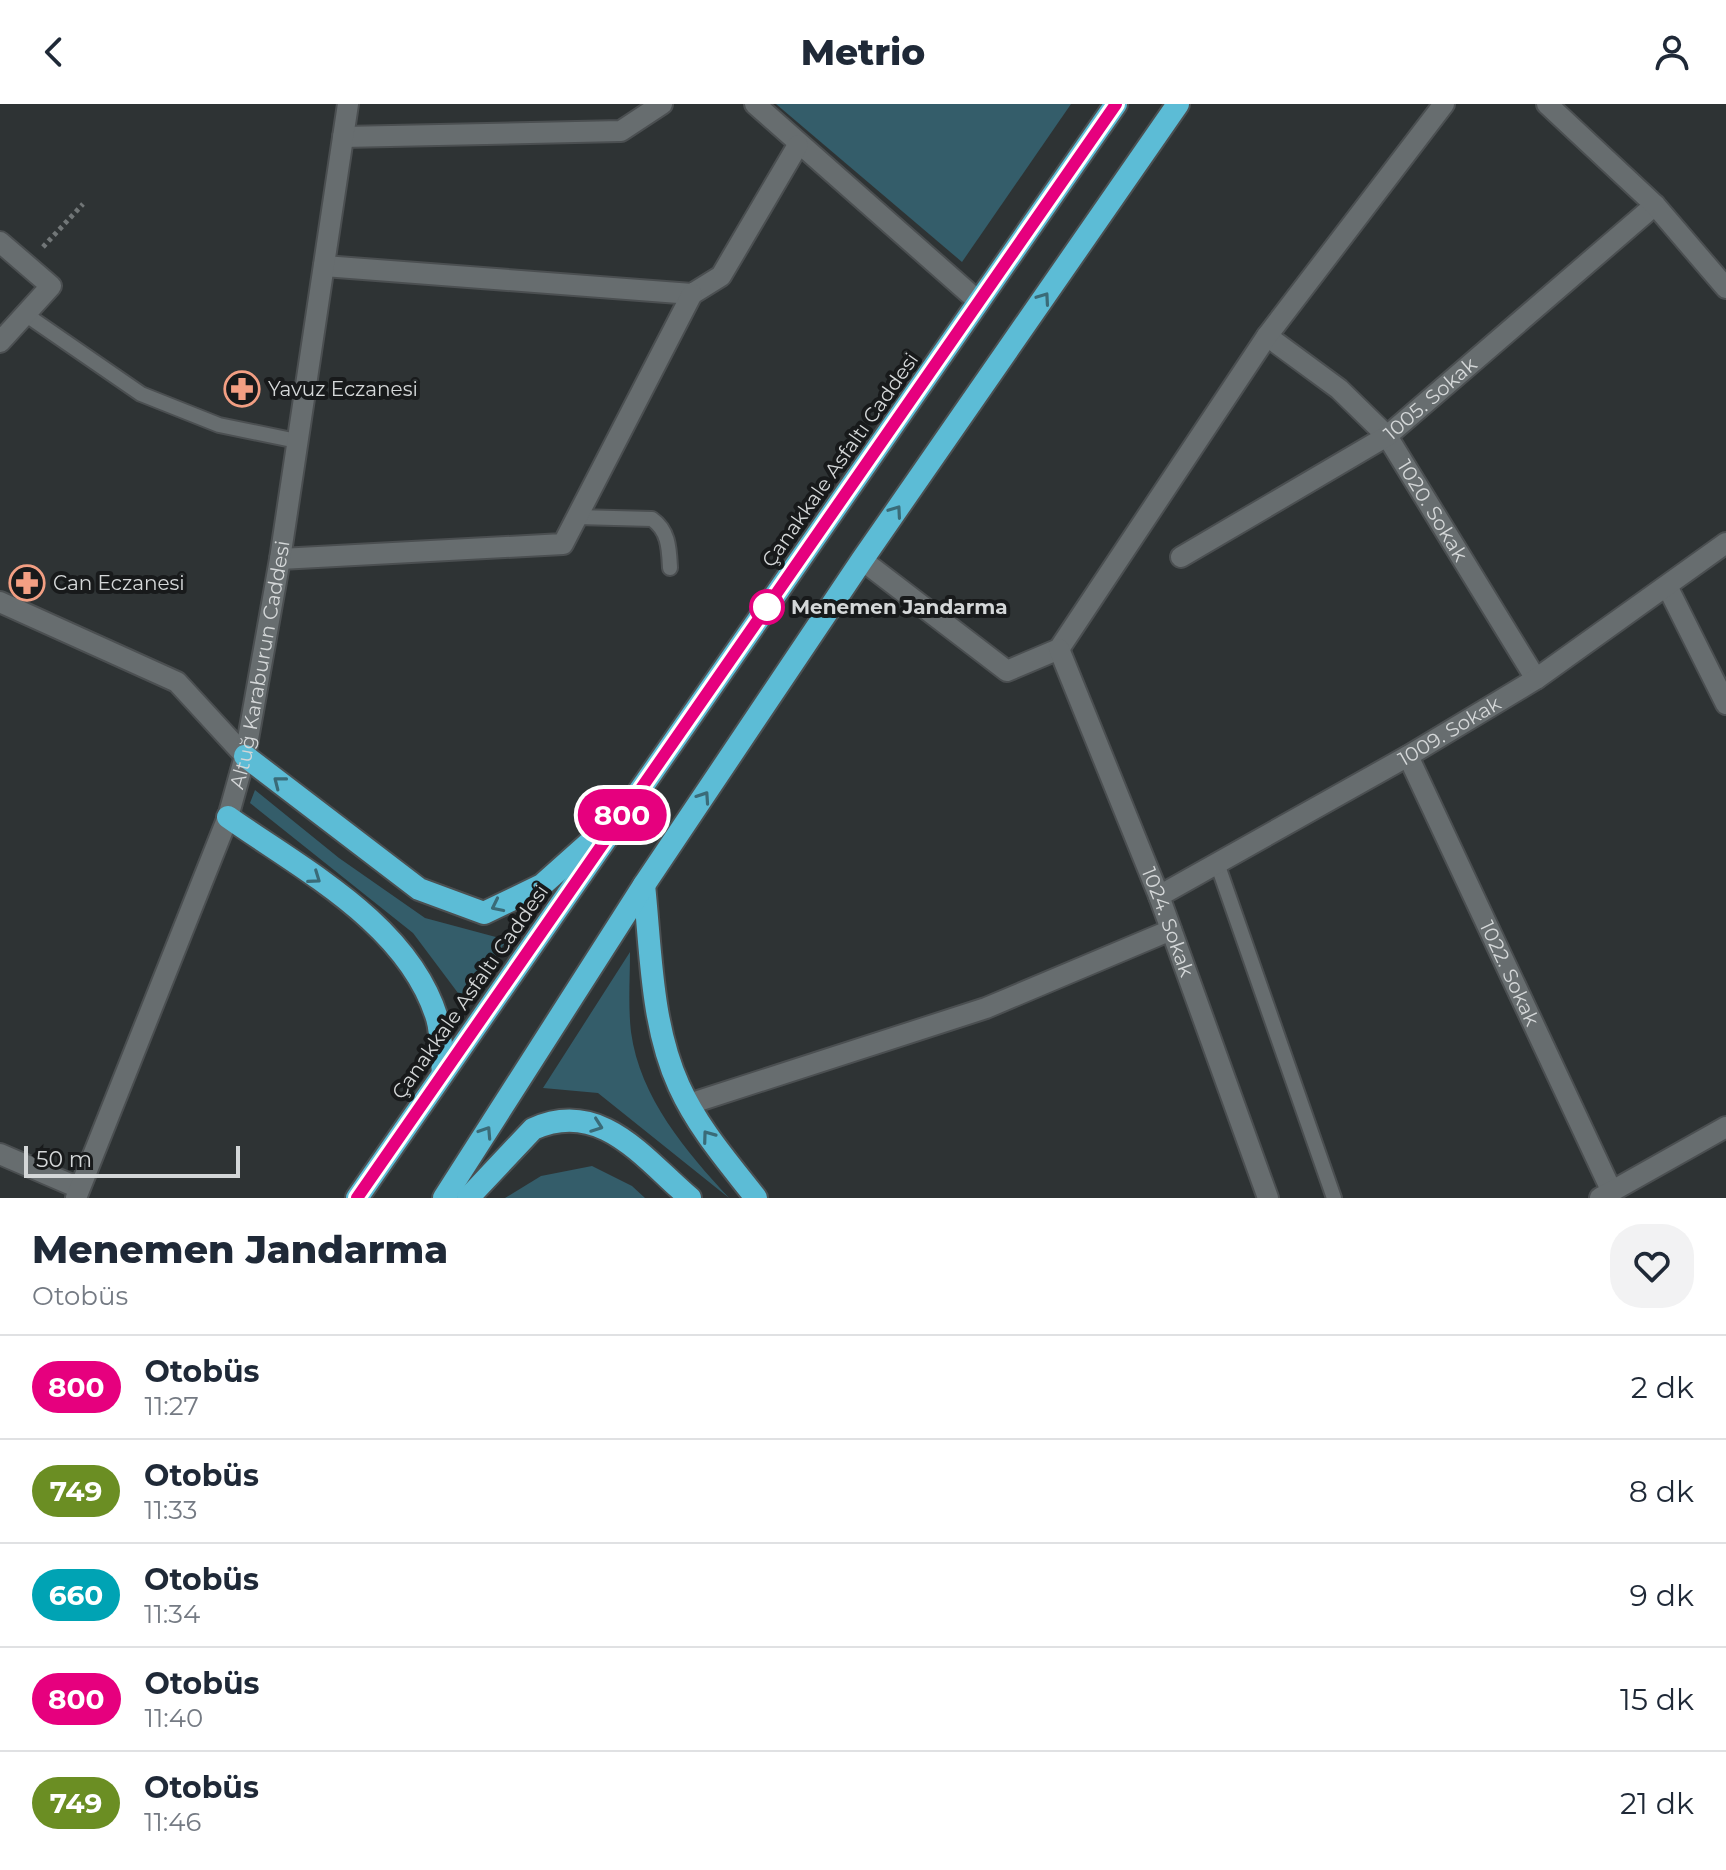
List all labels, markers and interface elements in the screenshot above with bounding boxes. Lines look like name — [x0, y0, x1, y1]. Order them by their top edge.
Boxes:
icon: back — [32, 30, 76, 74]
text: Metrio — [801, 30, 925, 74]
icon: person — [1650, 30, 1694, 74]
one-way arrow — [1034, 292, 1049, 306]
street label: Çanakkale Asfaltı Caddesi — [757, 348, 923, 572]
street label: 1005. Sokak — [1379, 352, 1482, 445]
pharmacy icon: Yavuz Eczanesi — [223, 370, 261, 408]
place label: Yavuz Eczanesi — [268, 377, 418, 401]
street label: 1020. Sokak — [1392, 455, 1473, 566]
one-way arrow — [886, 506, 901, 520]
street label: Altuğ Karaburun Caddesi — [224, 539, 295, 792]
pharmacy icon: Can Eczanesi — [8, 564, 46, 602]
place label: Can Eczanesi — [53, 571, 185, 595]
marker: Menemen Jandarma — [750, 590, 784, 624]
place label: Menemen Jandarma — [791, 595, 1008, 619]
street label: 1009. Sokak — [1394, 691, 1505, 771]
one-way arrow — [273, 777, 288, 791]
line badge: 800 — [576, 789, 668, 841]
one-way arrow — [694, 791, 709, 805]
text: 800 — [594, 798, 650, 832]
street label: 1024. Sokak — [1137, 864, 1199, 980]
one-way arrow — [306, 868, 321, 883]
street label: Çanakkale Asfaltı Caddesi — [387, 880, 553, 1104]
one-way arrow — [490, 897, 505, 912]
street label: 1022. Sokak — [1475, 917, 1545, 1030]
one-way arrow — [589, 1116, 603, 1133]
one-way arrow — [476, 1126, 491, 1141]
one-way arrow — [703, 1131, 718, 1145]
scale bar — [24, 1142, 240, 1178]
text: 50 m — [36, 1146, 92, 1173]
button: heart — [1610, 1224, 1694, 1308]
text: Menemen Jandarma — [32, 1226, 448, 1273]
text: Otobüs — [32, 1280, 128, 1312]
text: Otobüs — [145, 1353, 259, 1390]
text: 2 dk — [1631, 1369, 1694, 1406]
text: 800 — [48, 1370, 105, 1404]
text: 11:27 — [145, 1390, 199, 1422]
text: Otobüs — [144, 1457, 259, 1494]
text: 8 dk — [1629, 1473, 1694, 1510]
text: 749 — [50, 1474, 102, 1508]
text: 11:33 — [144, 1494, 197, 1526]
text: Otobüs — [144, 1561, 259, 1598]
text: 9 dk — [1630, 1577, 1694, 1614]
text: 660 — [49, 1578, 103, 1612]
text: 11:34 — [144, 1598, 200, 1630]
text: Otobüs — [145, 1665, 259, 1702]
text: 15 dk — [1620, 1681, 1694, 1718]
text: 800 — [48, 1682, 105, 1716]
text: 11:40 — [145, 1702, 203, 1734]
text: Otobüs — [144, 1769, 259, 1806]
text: 21 dk — [1620, 1785, 1694, 1822]
text: 749 — [50, 1786, 102, 1820]
text: 11:46 — [144, 1806, 201, 1838]

